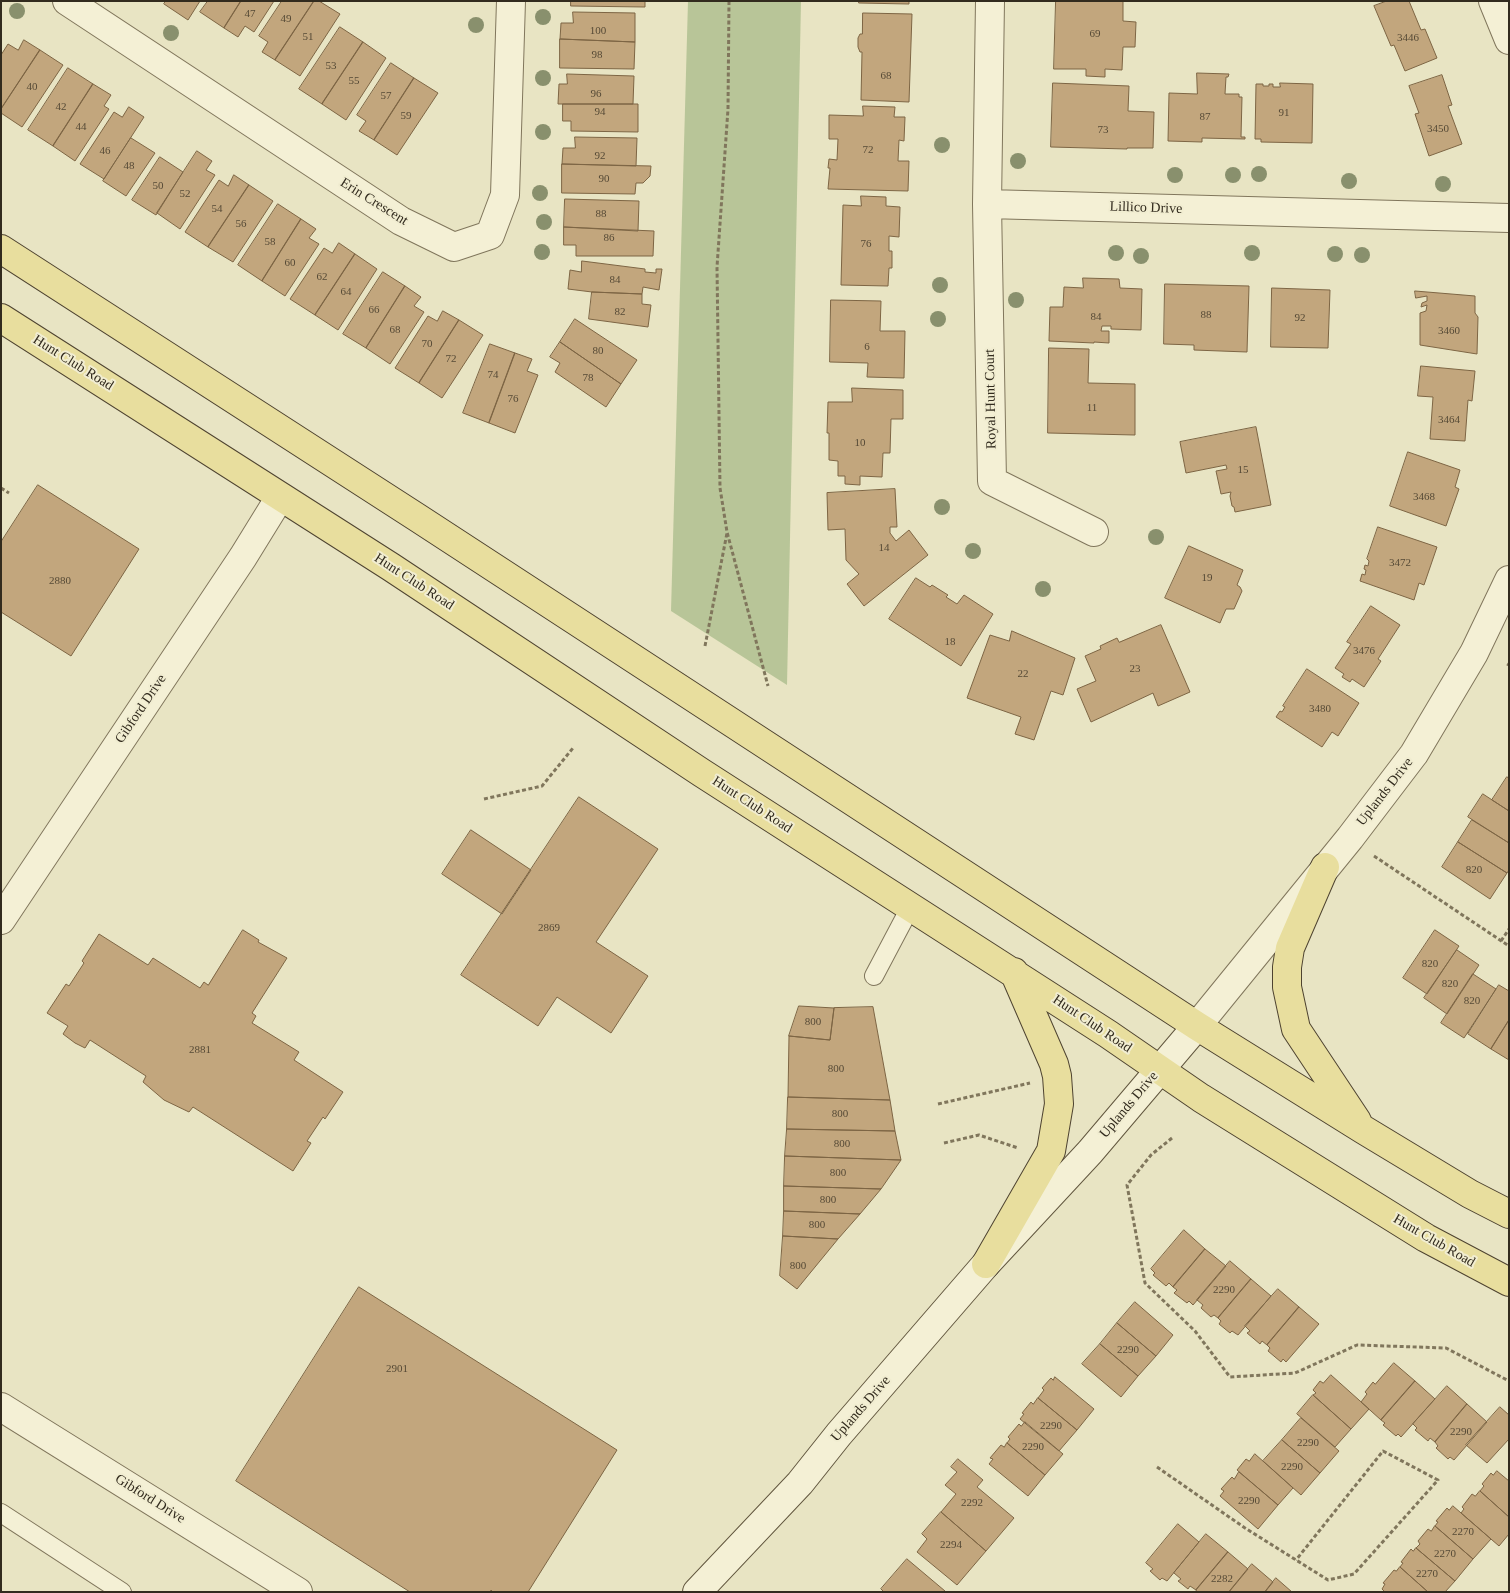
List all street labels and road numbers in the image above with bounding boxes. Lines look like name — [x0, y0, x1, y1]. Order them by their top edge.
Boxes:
street label: Erin Crescent — [337, 175, 411, 229]
street label: Lillico Drive — [1109, 198, 1183, 218]
street label: Hunt Club Road — [30, 332, 116, 394]
street label: Royal Hunt Court — [982, 349, 1000, 449]
street label: Hunt Club Road — [371, 550, 457, 614]
street label: Gibford Drive — [112, 671, 170, 747]
street label: Uplands Drive — [1353, 755, 1417, 829]
street label: Hunt Club Road — [709, 773, 795, 837]
street label: Hunt Club Road — [1049, 991, 1135, 1057]
street label: Uplands Drive — [1096, 1068, 1162, 1142]
street label: Hunt Club Road — [1390, 1211, 1478, 1271]
street label: Uplands Drive — [828, 1373, 894, 1445]
street label: Gibford Drive — [112, 1471, 188, 1527]

